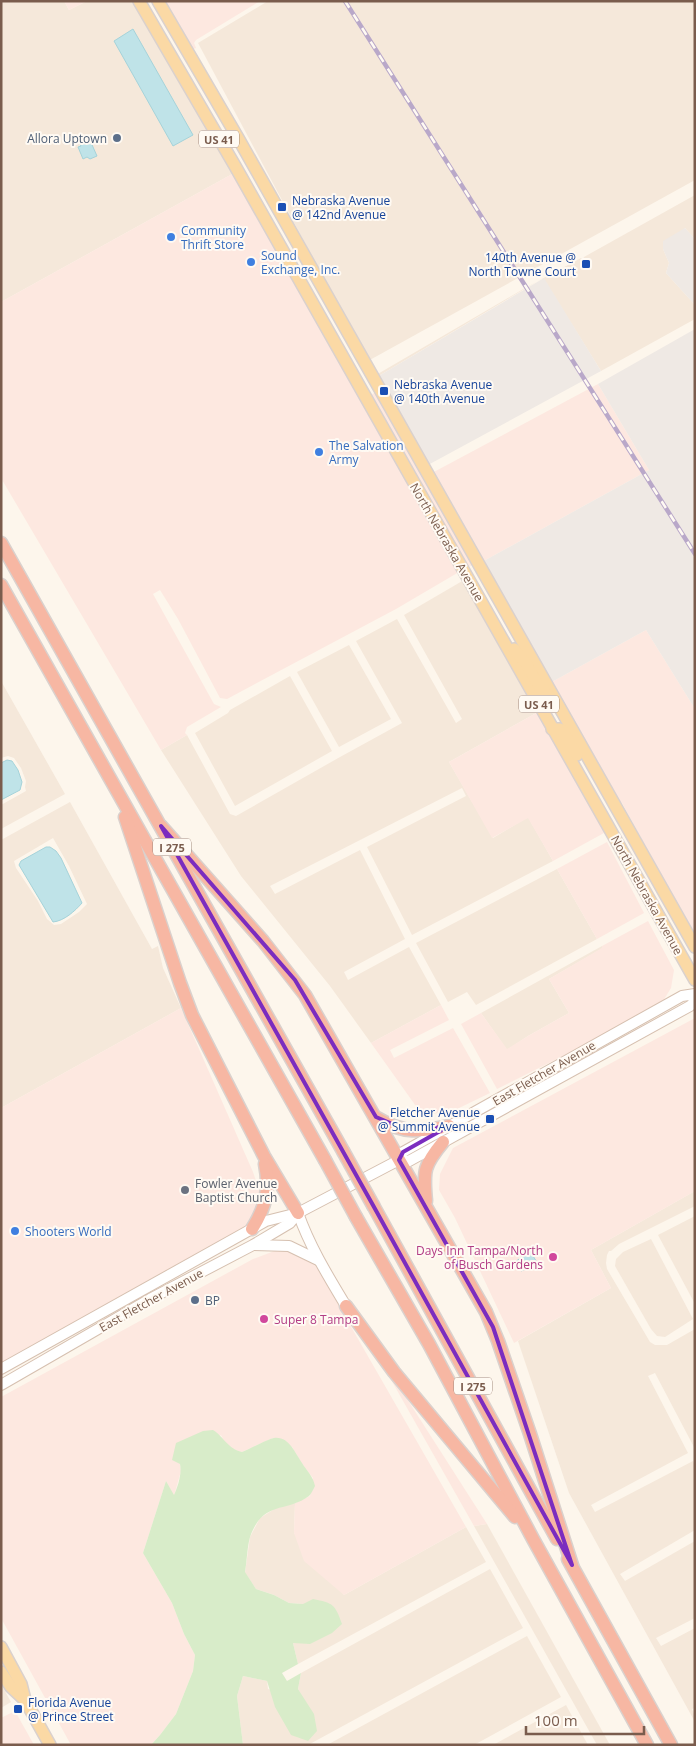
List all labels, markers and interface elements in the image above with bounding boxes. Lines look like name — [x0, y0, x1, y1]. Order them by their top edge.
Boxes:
place label: Allora Uptown — [27, 130, 107, 147]
road number: US 41 — [199, 130, 239, 148]
marker: Allora Uptown — [111, 132, 123, 144]
place label: Nebraska Avenue @ 142nd Avenue — [292, 192, 391, 223]
marker: Nebraska Avenue @ 142nd Avenue — [276, 201, 288, 213]
place label: Community Thrift Store — [181, 222, 247, 253]
marker: Community Thrift Store — [165, 231, 177, 243]
place label: Sound Exchange, Inc. — [261, 247, 340, 278]
place label: 140th Avenue @ North Towne Court — [468, 249, 576, 280]
marker: Sound Exchange, Inc. — [245, 256, 257, 268]
marker: 140th Avenue @ North Towne Court — [580, 258, 592, 270]
place label: Nebraska Avenue @ 140th Avenue — [394, 376, 493, 407]
marker: Nebraska Avenue @ 140th Avenue — [378, 385, 390, 397]
place label: The Salvation Army — [329, 437, 404, 468]
marker: The Salvation Army — [313, 446, 325, 458]
street label: North Nebraska Avenue — [406, 480, 488, 605]
road number: US 41 — [519, 696, 559, 712]
street label: North Nebraska Avenue — [607, 832, 687, 958]
road number: I 275 — [153, 839, 191, 856]
street label: East Fletcher Avenue — [489, 1036, 599, 1109]
place label: Fletcher Avenue @ Summit Avenue — [378, 1104, 480, 1135]
marker: Fletcher Avenue @ Summit Avenue — [484, 1113, 496, 1125]
place label: Fowler Avenue Baptist Church — [195, 1175, 278, 1206]
marker: Fowler Avenue Baptist Church — [179, 1184, 191, 1196]
place label: Shooters World — [25, 1223, 112, 1240]
marker: Shooters World — [9, 1225, 21, 1237]
place label: Days Inn Tampa/North of Busch Gardens — [416, 1242, 543, 1273]
marker: Days Inn Tampa/North of Busch Gardens — [547, 1251, 559, 1263]
street label: East Fletcher Avenue — [96, 1264, 206, 1336]
place label: BP — [205, 1292, 220, 1309]
marker: BP — [189, 1294, 201, 1306]
place label: Super 8 Tampa — [274, 1311, 358, 1328]
marker: Super 8 Tampa — [258, 1313, 270, 1325]
road number: I 275 — [454, 1378, 492, 1394]
place label: Florida Avenue @ Prince Street — [28, 1694, 114, 1725]
marker: Florida Avenue @ Prince Street — [12, 1703, 24, 1715]
scale bar — [526, 1704, 644, 1736]
text: 100 m — [534, 1710, 578, 1730]

